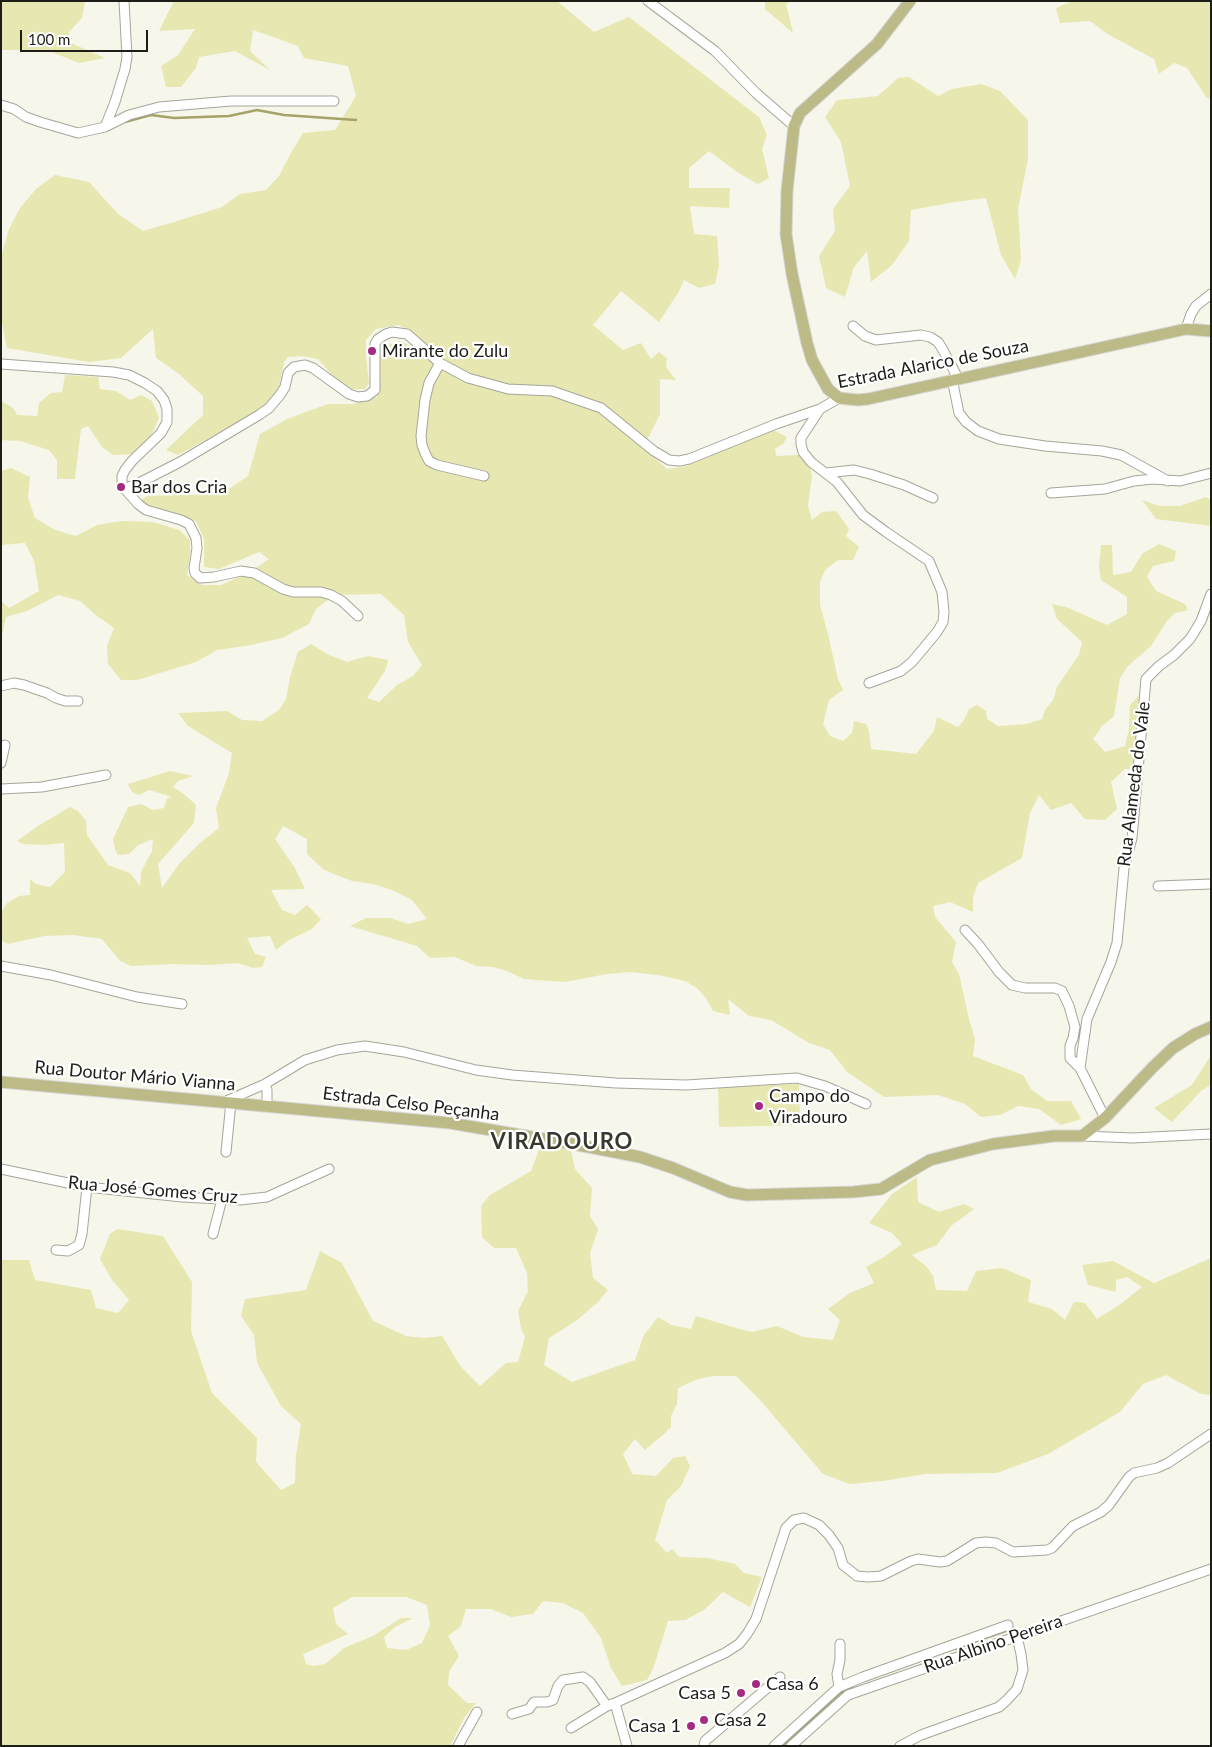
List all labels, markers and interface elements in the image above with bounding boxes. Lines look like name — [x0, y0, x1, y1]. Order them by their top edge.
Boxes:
scale bar — [22, 20, 150, 52]
text: 100 m — [28, 30, 70, 48]
street label: Estrada Alarico de Souza — [836, 335, 1030, 393]
place label: Mirante do Zulu — [382, 340, 508, 362]
marker: Mirante do Zulu — [366, 345, 378, 357]
place label: Bar dos Cria — [131, 476, 227, 498]
marker: Bar dos Cria — [115, 481, 127, 493]
street label: Rua Alameda do Vale — [1113, 700, 1155, 868]
street label: Rua Doutor Mário Vianna — [34, 1056, 236, 1096]
street label: Estrada Celso Peçanha — [321, 1082, 501, 1126]
place label: Campo do Viradouro — [769, 1085, 850, 1128]
marker: Campo do Viradouro — [753, 1100, 765, 1112]
district label: VIRADOURO — [489, 1129, 635, 1155]
street label: Rua José Gomes Cruz — [67, 1172, 239, 1208]
street label: Rua Albino Pereira — [921, 1610, 1065, 1678]
place label: Casa 6 — [766, 1673, 819, 1695]
marker: Casa 6 — [750, 1678, 762, 1690]
place label: Casa 5 — [678, 1682, 731, 1704]
marker: Casa 5 — [735, 1687, 747, 1699]
place label: Casa 2 — [714, 1709, 767, 1731]
marker: Casa 2 — [698, 1714, 710, 1726]
place label: Casa 1 — [628, 1715, 681, 1737]
marker: Casa 1 — [685, 1720, 697, 1732]

